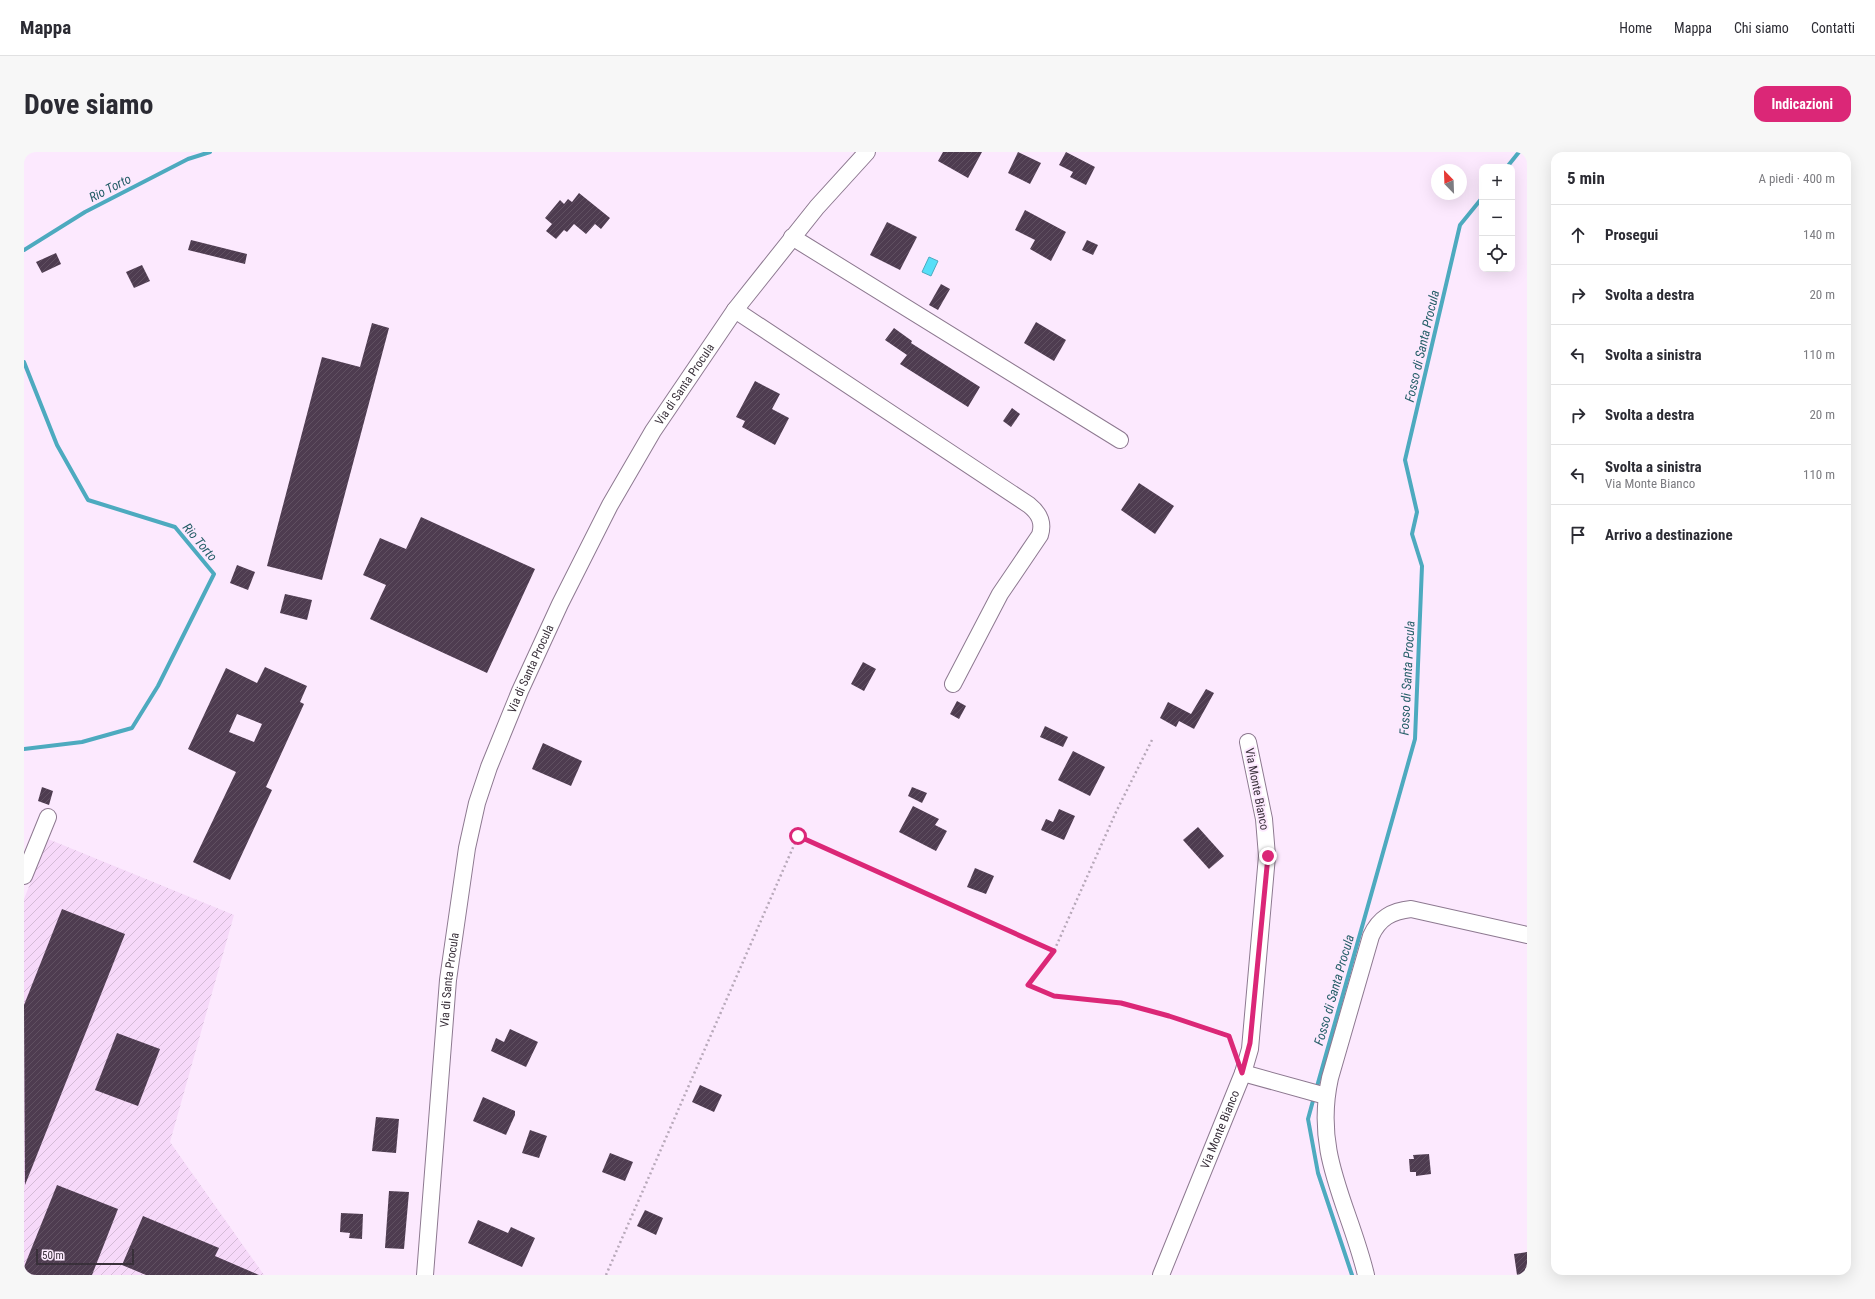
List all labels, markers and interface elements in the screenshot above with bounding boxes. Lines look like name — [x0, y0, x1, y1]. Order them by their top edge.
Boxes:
text: Mappa — [20, 16, 71, 39]
text: Home — [1619, 20, 1652, 36]
text: Mappa — [1674, 20, 1712, 36]
text: Chi siamo — [1734, 20, 1789, 36]
text: Contatti — [1811, 20, 1855, 36]
button: Indicazioni — [1754, 86, 1851, 122]
text: Dove siamo — [24, 88, 153, 121]
north arrow — [1431, 164, 1467, 200]
map controls — [1479, 164, 1515, 272]
button: + — [1479, 164, 1515, 200]
text: 5 min — [1567, 168, 1605, 188]
water label: Rio Torto — [87, 171, 133, 205]
text: A piedi · 400 m — [1758, 171, 1835, 186]
button: − — [1479, 200, 1515, 236]
icon: ahead — [1567, 224, 1589, 246]
text: Prosegui — [1605, 226, 1658, 244]
text: 140 m — [1803, 227, 1835, 242]
button: locate — [1479, 236, 1515, 272]
icon: right — [1567, 284, 1589, 306]
text: Svolta a destra — [1605, 286, 1694, 304]
text: 20 m — [1809, 287, 1835, 302]
water label: Fosso di Santa Procula — [1402, 289, 1442, 403]
street label: Via di Santa Procula — [652, 341, 717, 428]
icon: left — [1567, 344, 1589, 366]
text: Svolta a sinistra — [1605, 346, 1702, 364]
text: 110 m — [1803, 347, 1835, 362]
icon: right — [1567, 404, 1589, 426]
text: Svolta a destra — [1605, 406, 1694, 424]
text: 20 m — [1809, 407, 1835, 422]
text: Svolta a sinistra — [1605, 458, 1702, 476]
icon: left — [1567, 464, 1589, 486]
text: 110 m — [1803, 467, 1835, 482]
text: Via Monte Bianco — [1605, 476, 1695, 491]
water label: Rio Torto — [180, 520, 220, 564]
icon: arrive — [1567, 524, 1589, 546]
text: Arrivo a destinazione — [1605, 526, 1733, 544]
water label: Fosso di Santa Procula — [1397, 620, 1417, 736]
street label: Via di Santa Procula — [505, 622, 557, 715]
street label: Via Monte Bianco — [1242, 747, 1272, 831]
route start — [789, 827, 807, 845]
route end — [1259, 847, 1277, 865]
street label: Via di Santa Procula — [437, 931, 462, 1028]
water label: Fosso di Santa Procula — [1311, 933, 1357, 1047]
street label: Via Monte Bianco — [1198, 1088, 1242, 1171]
scale bar — [36, 1247, 134, 1266]
text: 50 m — [42, 1249, 64, 1262]

